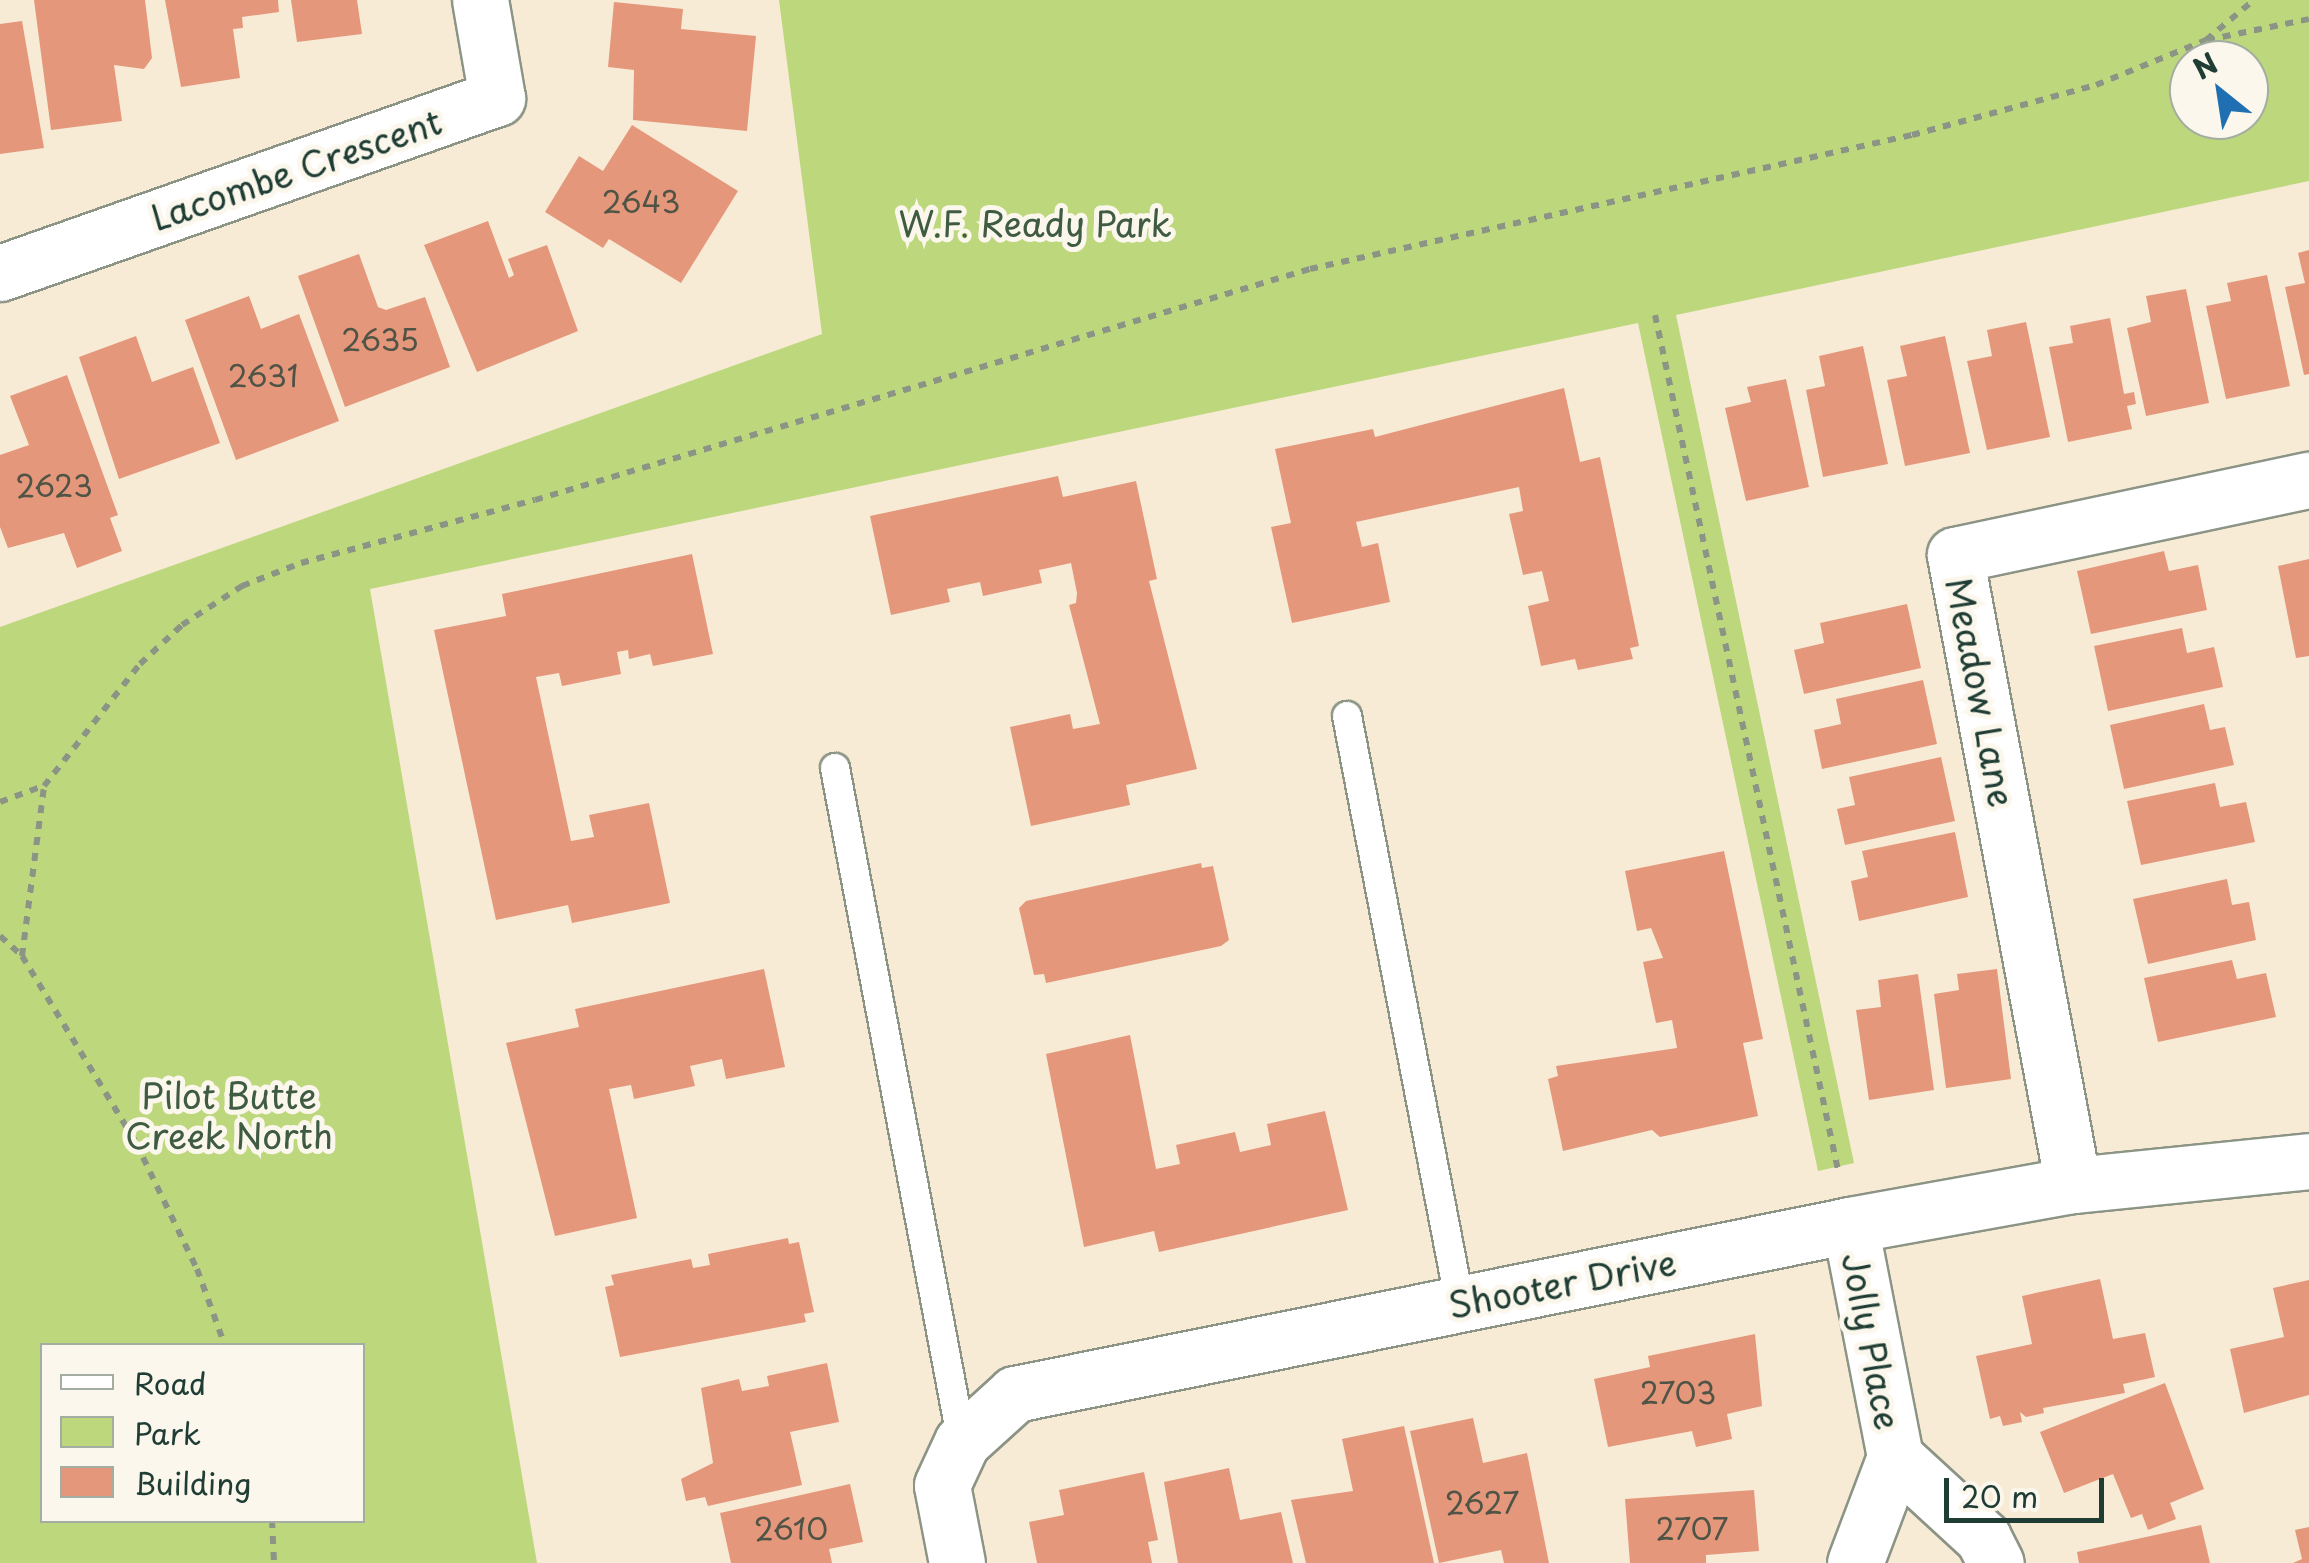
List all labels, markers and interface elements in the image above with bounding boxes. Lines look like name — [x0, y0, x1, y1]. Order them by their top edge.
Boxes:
north arrow — [2169, 40, 2269, 140]
text: N — [2184, 41, 2225, 89]
street label: Lacombe Crescent — [144, 99, 448, 239]
house number: 2643 — [602, 183, 680, 219]
park label: W.F. Ready Park — [897, 202, 1173, 244]
house number: 2635 — [341, 321, 419, 357]
house number: 2631 — [228, 357, 298, 393]
house number: 2623 — [15, 467, 93, 503]
street label: Meadow Lane — [1938, 574, 2024, 810]
park label: Pilot Butte Creek North — [123, 1074, 335, 1156]
street label: Shooter Drive — [1443, 1240, 1681, 1326]
street label: Jolly Place — [1834, 1249, 1910, 1433]
legend — [40, 1343, 365, 1523]
text: Road — [134, 1360, 207, 1405]
house number: 2703 — [1640, 1374, 1716, 1410]
text: Park — [134, 1410, 201, 1455]
scale bar — [1949, 1458, 2109, 1520]
text: Building — [134, 1460, 251, 1505]
text: 20 m — [1961, 1473, 2038, 1518]
house number: 2627 — [1445, 1484, 1519, 1520]
house number: 2610 — [754, 1510, 828, 1546]
house number: 2707 — [1656, 1510, 1728, 1546]

